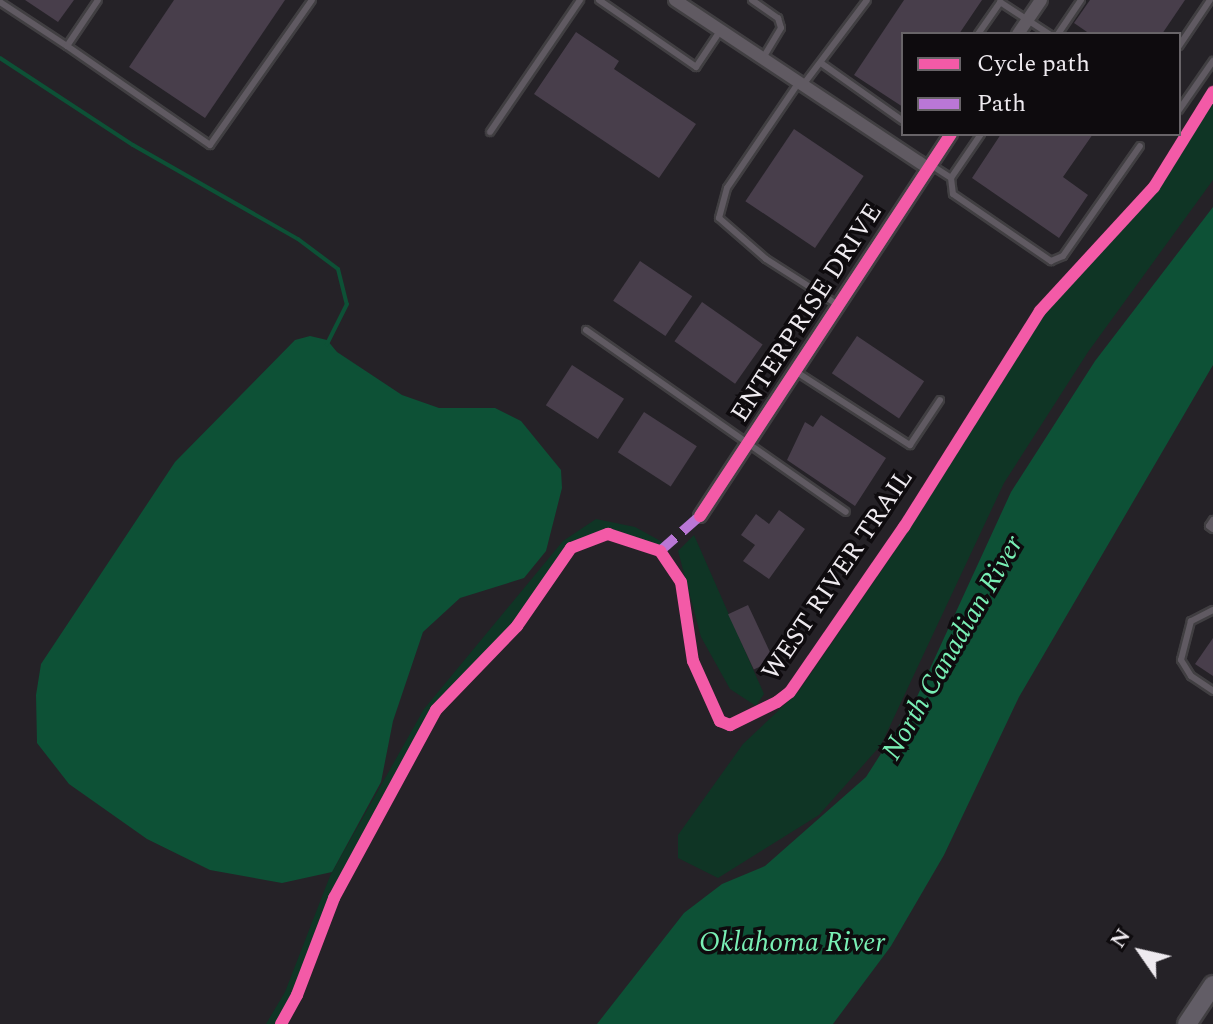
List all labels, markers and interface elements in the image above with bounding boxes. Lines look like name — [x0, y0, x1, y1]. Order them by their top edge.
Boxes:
legend — [901, 32, 1181, 136]
text: Cycle path — [977, 46, 1090, 82]
text: Path — [977, 86, 1026, 122]
street label: ENTERPRISE DRIVE — [725, 198, 889, 428]
street label: WEST RIVER TRAIL — [756, 463, 920, 687]
water label: North Canadian River — [875, 530, 1031, 766]
north arrow — [1101, 912, 1181, 992]
text: N — [1102, 922, 1139, 955]
water label: Oklahoma River — [699, 926, 885, 960]

